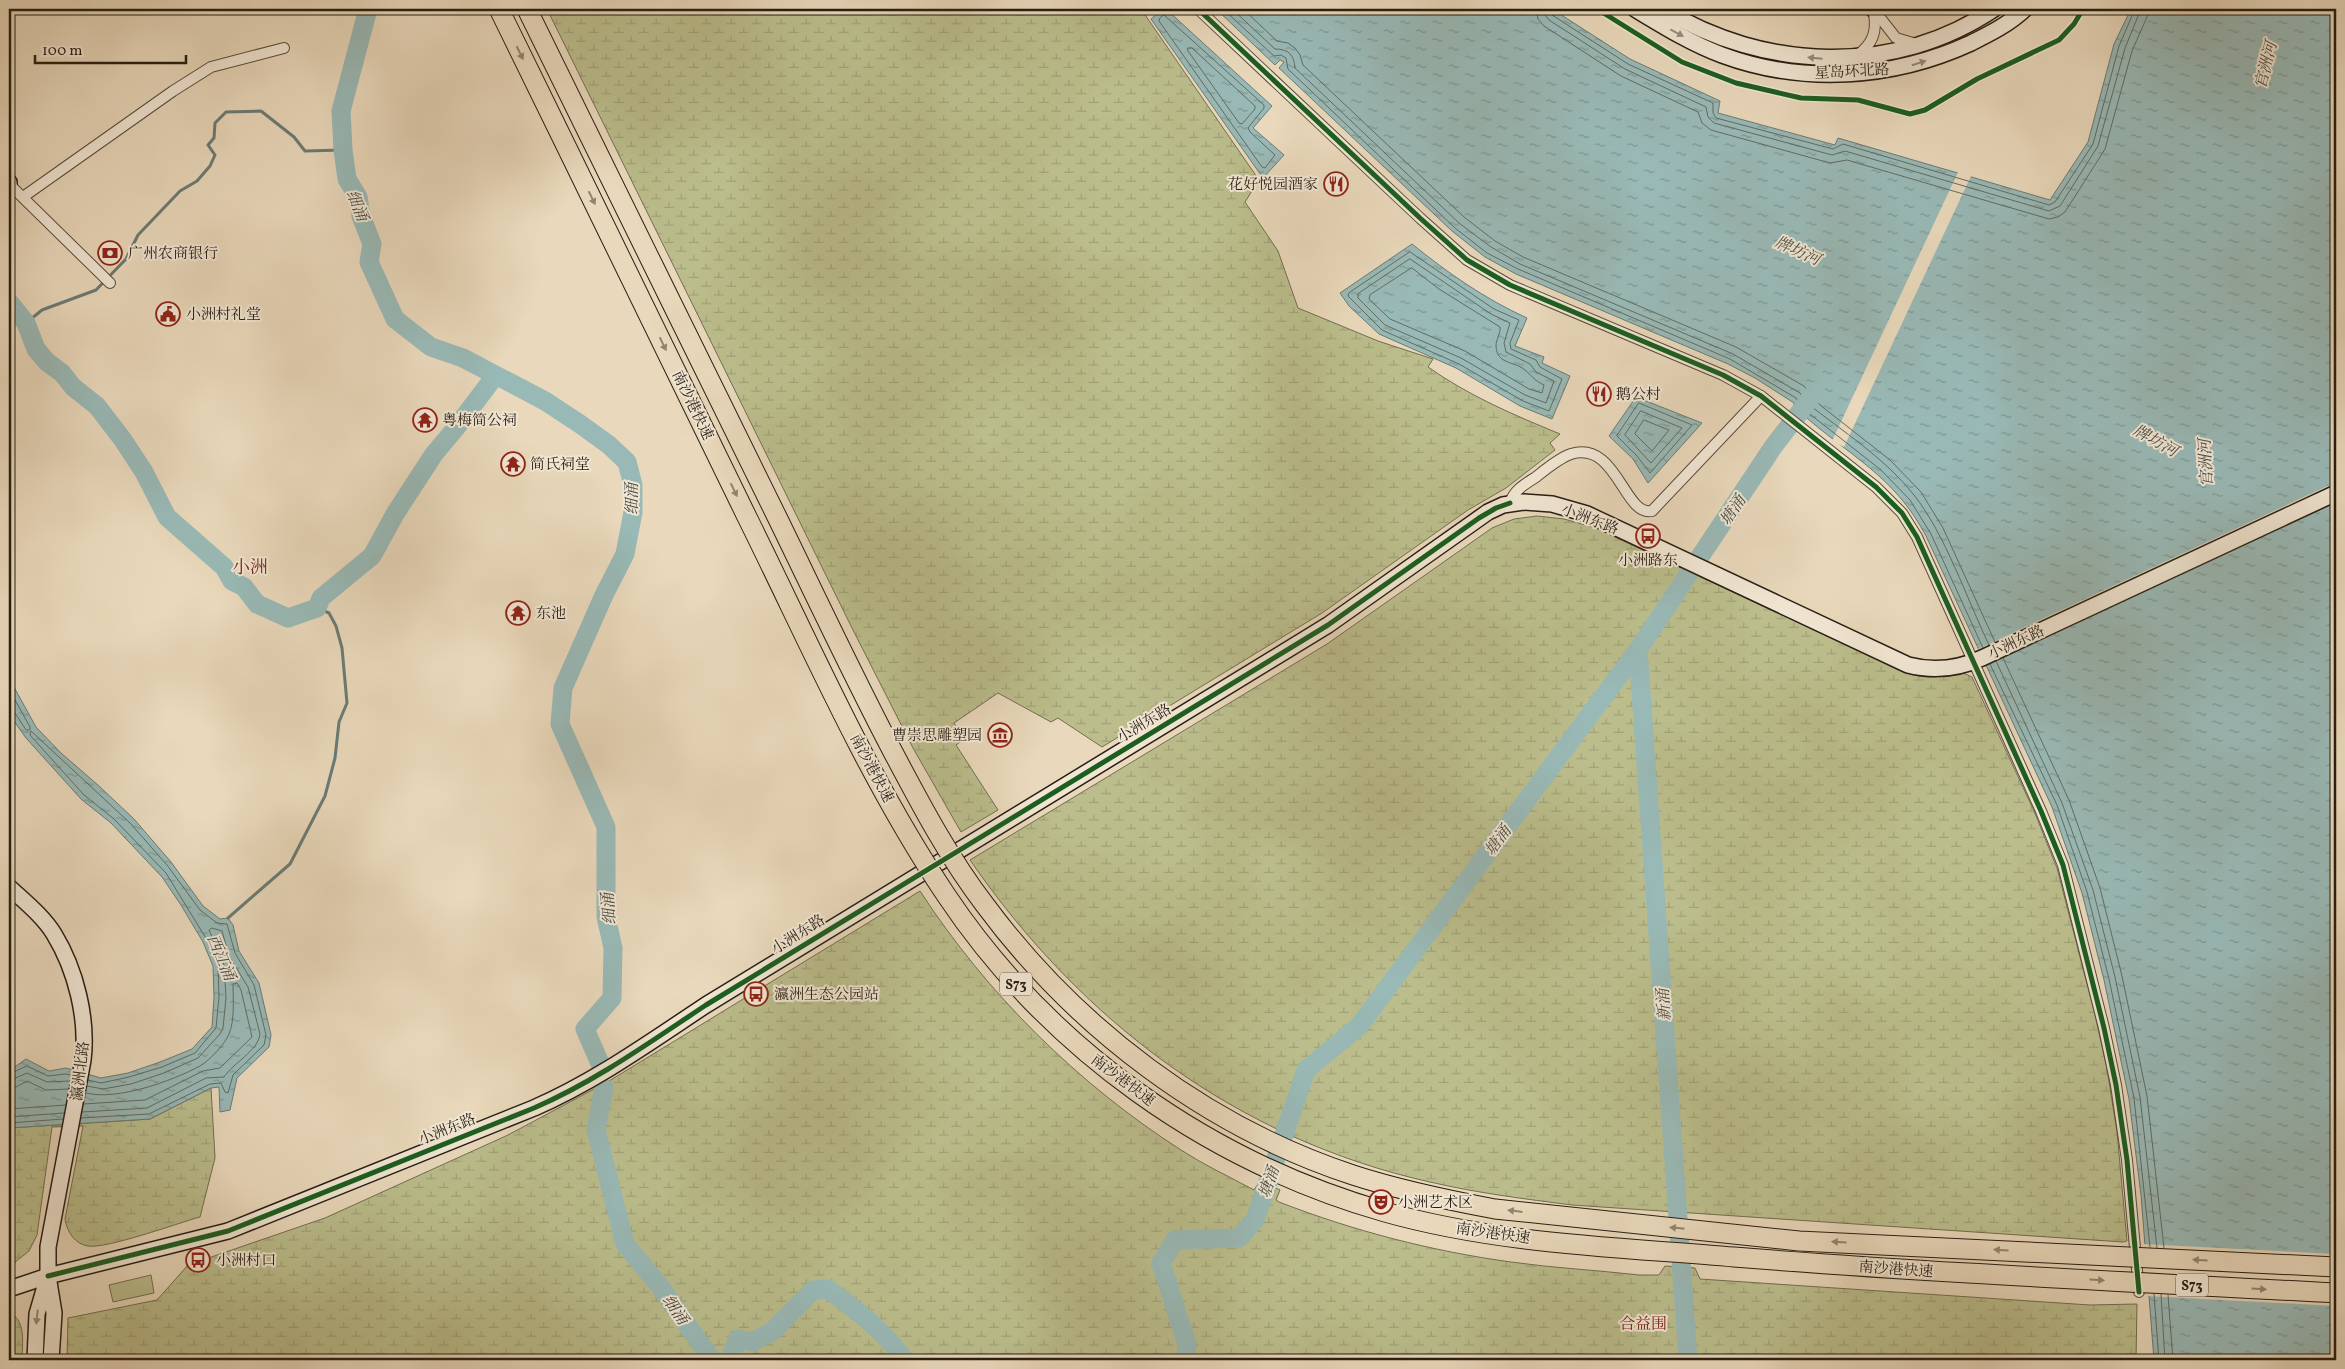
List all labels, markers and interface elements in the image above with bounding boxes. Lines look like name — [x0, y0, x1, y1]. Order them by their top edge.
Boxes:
one-way arrow — [1670, 29, 1684, 37]
scale bar — [35, 32, 186, 64]
water label: 官洲河 — [2250, 37, 2284, 91]
text: 100 m — [42, 41, 82, 62]
one-way arrow — [516, 45, 524, 60]
one-way arrow — [1807, 53, 1823, 61]
one-way arrow — [1911, 58, 1926, 66]
street label: 星岛环北路 — [1814, 60, 1890, 85]
restaurant icon: 花好悦园酒家 — [1323, 171, 1349, 197]
place label: 花好悦园酒家 — [1228, 175, 1318, 196]
water label: 细涌 — [340, 187, 373, 227]
one-way arrow — [587, 191, 596, 206]
water label: 牌坊河 — [1771, 232, 1826, 273]
bank icon: 广州农商银行 — [97, 240, 123, 266]
place label: 广州农商银行 — [128, 244, 218, 265]
public building icon: 小洲村礼堂 — [155, 301, 181, 327]
place label: 小洲村礼堂 — [186, 305, 261, 326]
one-way arrow — [659, 337, 667, 352]
street label: 南沙港快速 — [666, 367, 718, 444]
restaurant icon: 鹅公村 — [1586, 381, 1612, 407]
place label: 鹅公村 — [1616, 385, 1661, 406]
temple icon: 粤梅简公祠 — [412, 407, 438, 433]
place label: 粤梅简公祠 — [442, 411, 517, 432]
water label: 牌坊河 — [2129, 420, 2184, 464]
water label: 官洲河 — [2195, 435, 2219, 487]
temple icon: 简氏祠堂 — [500, 451, 526, 477]
place label: 简氏祠堂 — [530, 455, 590, 476]
water label: 细涌 — [622, 481, 644, 515]
one-way arrow — [731, 483, 739, 497]
water label: 塘涌 — [1716, 490, 1753, 531]
street label: 小洲东路 — [1558, 500, 1621, 541]
bus stop icon: 小洲路东 — [1635, 523, 1661, 549]
place label: 小洲路东 — [1618, 551, 1678, 572]
district label: 小洲 — [232, 556, 268, 581]
temple icon: 东池 — [505, 600, 531, 626]
place label: 东池 — [536, 604, 566, 625]
street label: 小洲东路 — [1985, 621, 2048, 666]
street label: 小洲东路 — [1114, 700, 1176, 749]
museum icon: 曹崇思雕塑园 — [987, 722, 1013, 748]
place label: 曹崇思雕塑园 — [892, 726, 982, 747]
street label: 南沙港快速 — [844, 731, 898, 807]
water label: 塘涌 — [1480, 820, 1518, 861]
water label: 细涌 — [597, 890, 622, 926]
street label: 小洲东路 — [768, 910, 830, 960]
water label: 西江涌 — [201, 931, 240, 986]
road number: S73 — [1000, 972, 1032, 996]
bus stop icon: 瀛洲生态公园站 — [743, 981, 769, 1007]
place label: 瀛洲生态公园站 — [774, 985, 879, 1006]
water label: 新涌 — [1653, 986, 1677, 1022]
street label: 瀛洲北路 — [67, 1040, 96, 1102]
street label: 南沙港快速 — [1086, 1050, 1158, 1112]
street label: 小洲东路 — [416, 1109, 479, 1151]
water label: 塘涌 — [1254, 1162, 1286, 1201]
theatre icon: 小洲艺术区 — [1368, 1189, 1394, 1215]
place label: 小洲艺术区 — [1398, 1193, 1473, 1214]
one-way arrow — [1507, 1207, 1523, 1215]
street label: 南沙港快速 — [1454, 1219, 1531, 1250]
one-way arrow — [1669, 1224, 1685, 1232]
one-way arrow — [1830, 1238, 1846, 1246]
one-way arrow — [1993, 1245, 2009, 1253]
bus stop icon: 小洲村口 — [185, 1247, 211, 1273]
place label: 小洲村口 — [216, 1251, 276, 1272]
one-way arrow — [2192, 1256, 2208, 1264]
street label: 南沙港快速 — [1858, 1257, 1934, 1284]
road number: S73 — [2176, 1274, 2208, 1296]
one-way arrow — [2089, 1277, 2105, 1285]
one-way arrow — [2251, 1286, 2267, 1294]
water label: 细涌 — [656, 1291, 694, 1331]
one-way arrow — [33, 1310, 41, 1326]
district label: 合益围 — [1619, 1314, 1667, 1336]

